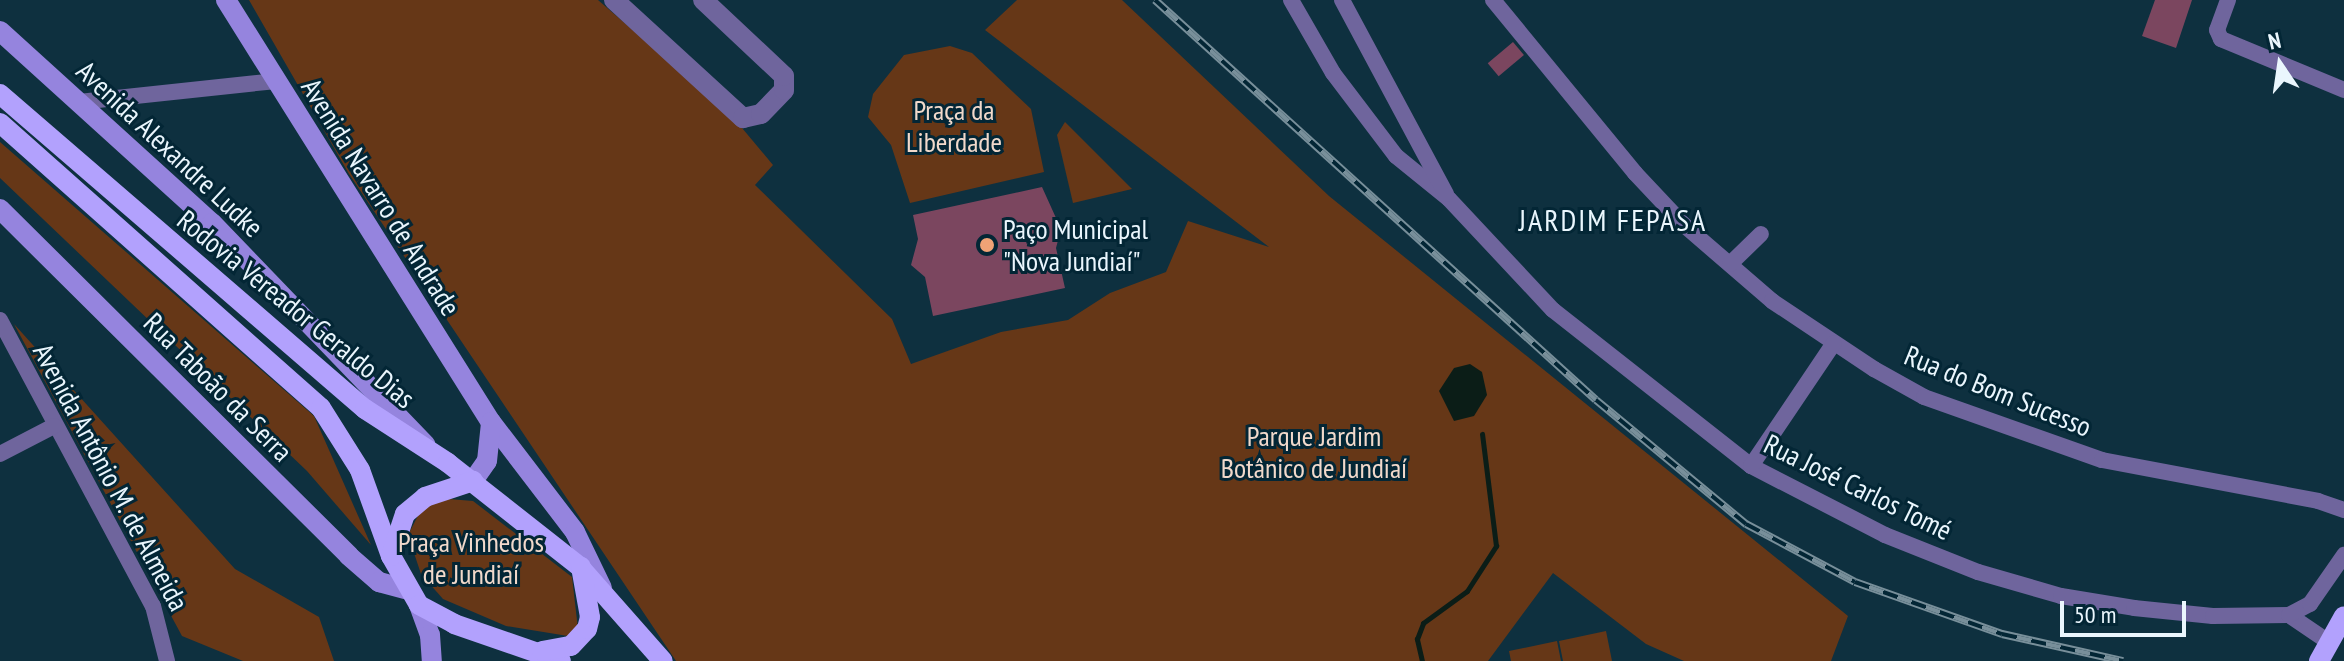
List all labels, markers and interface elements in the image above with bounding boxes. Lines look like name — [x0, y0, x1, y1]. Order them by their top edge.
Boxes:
north arrow — [2240, 24, 2320, 104]
text: N — [2266, 26, 2284, 56]
street label: Avenida Alexandre Ludke — [70, 54, 270, 244]
street label: Avenida Navarro de Andrade — [294, 72, 468, 322]
park label: Praça da Liberdade — [906, 93, 1002, 159]
district label: JARDIM FEPASA — [1519, 202, 1707, 238]
street label: Rodovia Vereador Geraldo Dias — [170, 203, 422, 415]
place label: Paço Municipal "Nova Jundiaí" — [1003, 212, 1148, 278]
marker: Paço Municipal "Nova Jundiaí" — [978, 236, 996, 254]
street label: Rua Taboão da Serra — [137, 306, 299, 468]
street label: Avenida Antônio M. de Almeida — [25, 336, 197, 618]
street label: Rua do Bom Sucesso — [1900, 338, 2096, 444]
park label: Parque Jardim Botânico de Jundiaí — [1221, 419, 1407, 485]
street label: Rua José Carlos Tomé — [1758, 427, 1958, 547]
park label: Praça Vinhedos de Jundiaí — [398, 525, 544, 591]
scale bar — [2064, 585, 2190, 635]
text: 50 m — [2074, 599, 2116, 630]

